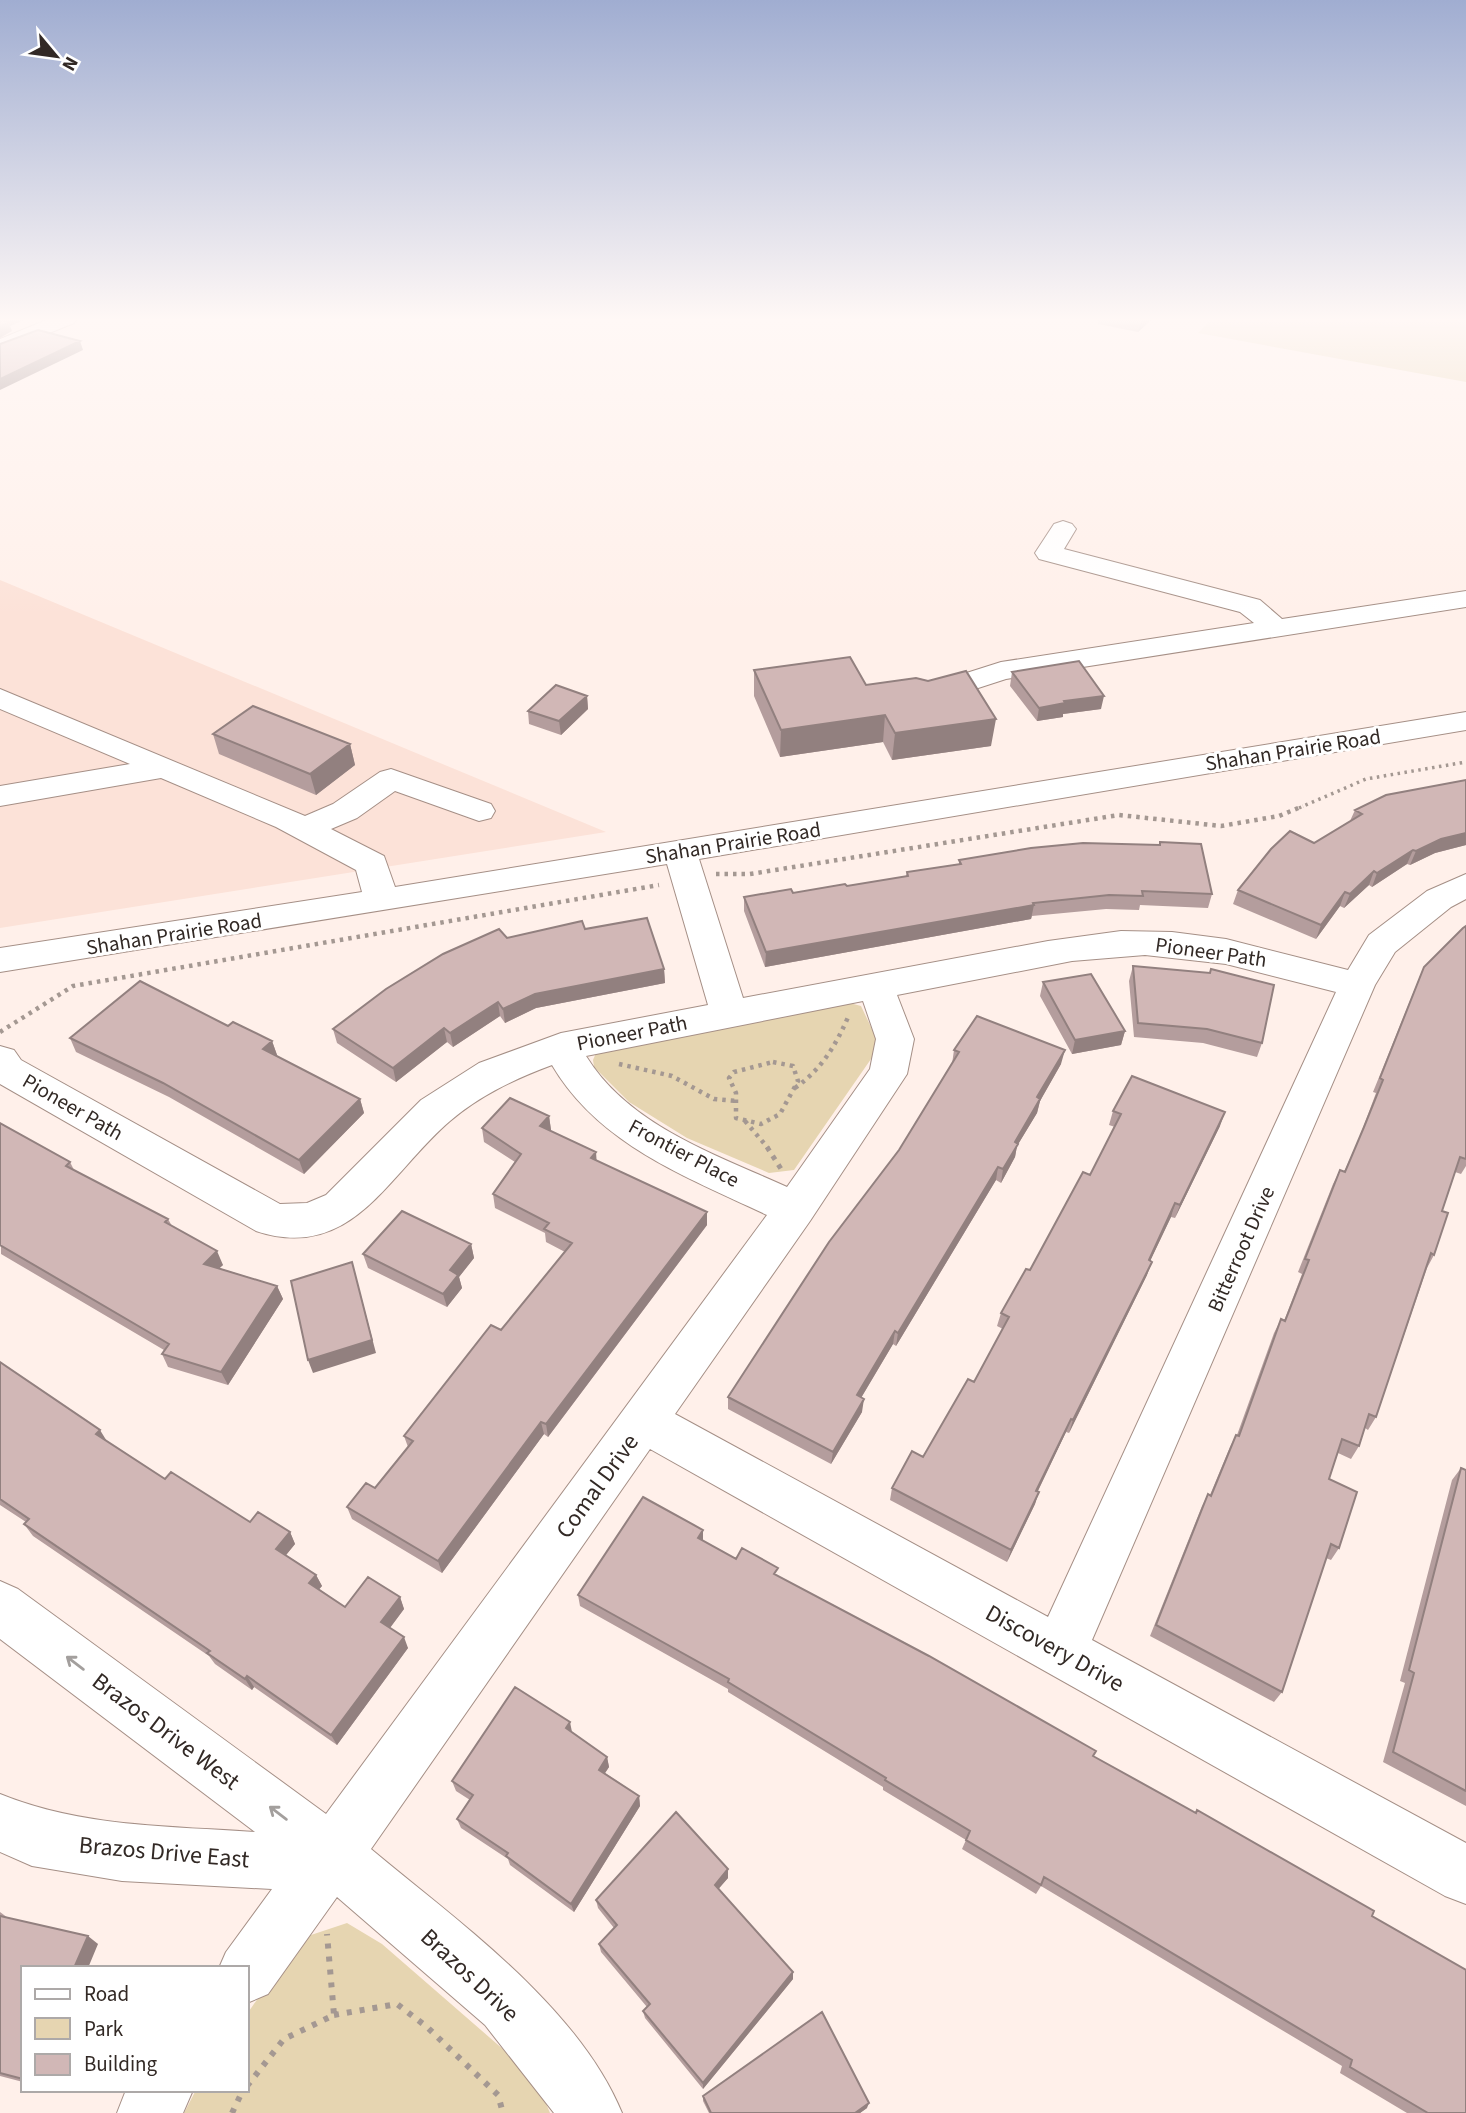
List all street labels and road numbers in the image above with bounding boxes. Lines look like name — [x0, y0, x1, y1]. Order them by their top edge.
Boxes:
street label: Shahan Prairie Road — [1203, 721, 1383, 779]
street label: Shahan Prairie Road — [643, 814, 823, 872]
street label: Shahan Prairie Road — [84, 905, 264, 963]
street label: Pioneer Path — [1153, 929, 1269, 975]
street label: Pioneer Path — [574, 1008, 690, 1058]
street label: Pioneer Path — [17, 1066, 129, 1148]
street label: Frontier Place — [623, 1111, 745, 1195]
street label: Bitterroot Drive — [1200, 1181, 1282, 1317]
street label: Comal Drive — [547, 1427, 647, 1546]
street label: Discovery Drive — [979, 1596, 1131, 1701]
street label: Brazos Drive West — [84, 1664, 247, 1799]
street label: Brazos Drive East — [77, 1828, 251, 1877]
street label: Brazos Drive — [412, 1920, 527, 2030]

